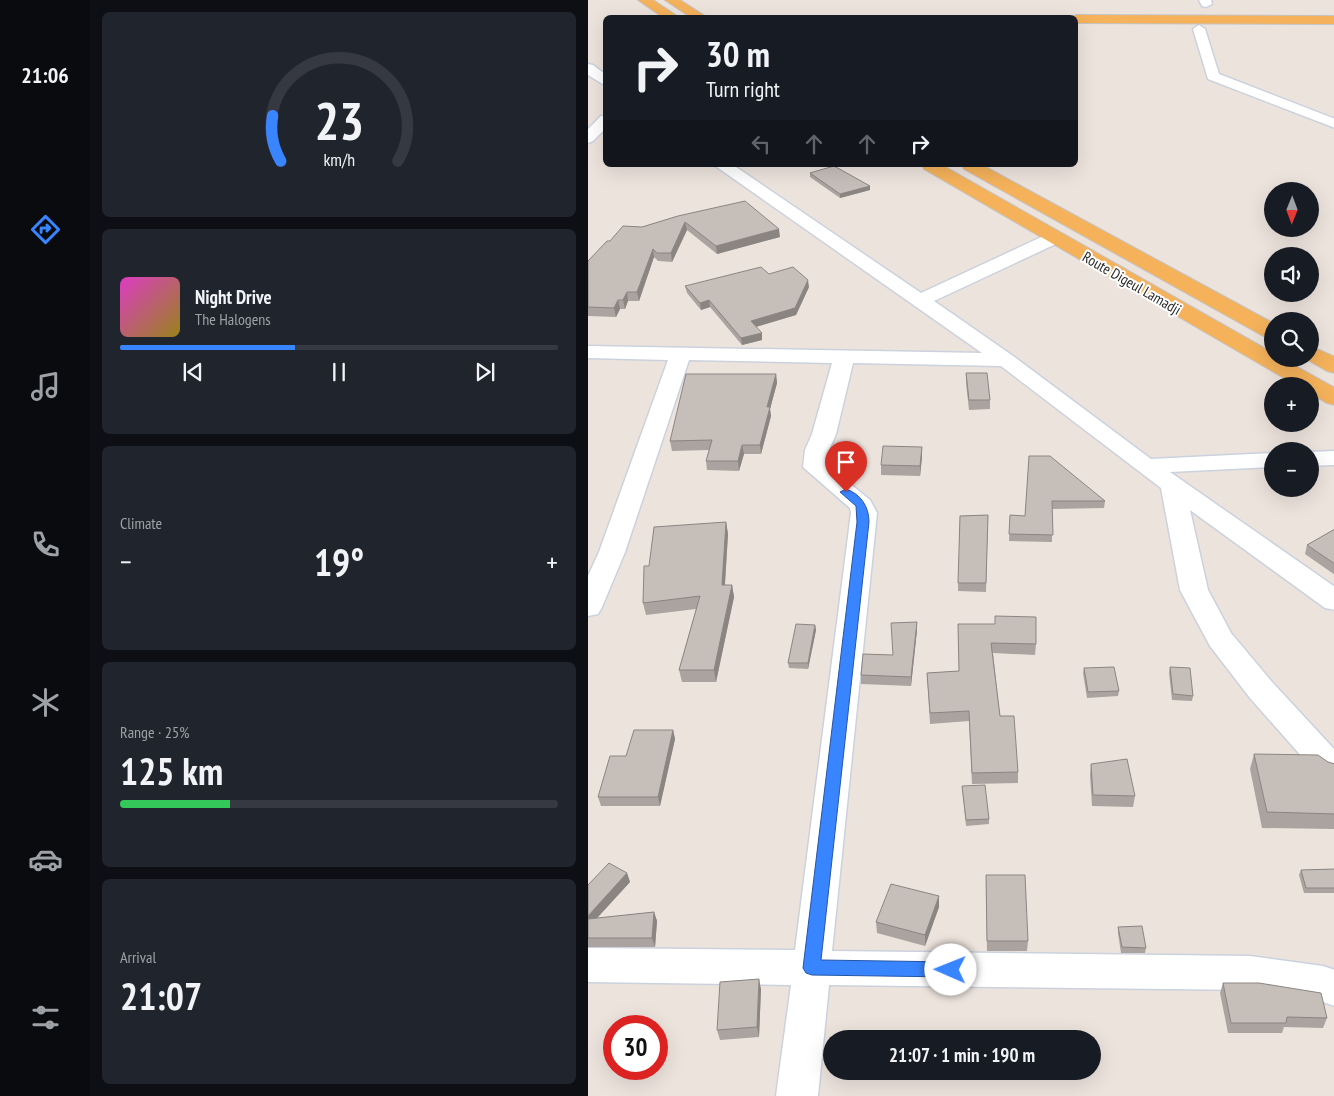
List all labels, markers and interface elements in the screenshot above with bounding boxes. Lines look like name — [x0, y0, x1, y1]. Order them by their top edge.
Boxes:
text: 30 m — [706, 31, 770, 77]
icon: right — [623, 35, 688, 100]
text: 21:06 — [21, 61, 69, 89]
text: Turn right — [706, 75, 780, 103]
text: 23 — [314, 87, 364, 154]
icon: left — [747, 130, 775, 158]
icon: ahead — [800, 130, 828, 158]
icon: ahead — [853, 130, 881, 158]
icon: right — [906, 130, 934, 158]
text: km/h — [323, 148, 355, 171]
north arrow — [1264, 182, 1319, 238]
map controls — [1264, 182, 1319, 497]
icon: directions — [28, 212, 63, 247]
street label: Route Digeul Lamadji — [1079, 247, 1185, 319]
button: sound — [1264, 247, 1319, 302]
text: Night Drive — [195, 285, 272, 309]
text: The Halogens — [195, 309, 271, 329]
button: search — [1264, 312, 1319, 367]
icon: previous — [179, 358, 207, 386]
icon: pause — [325, 358, 353, 386]
icon: next — [471, 358, 499, 386]
icon: music — [28, 369, 63, 404]
button: + — [1264, 377, 1319, 432]
pin — [825, 441, 867, 492]
button: − — [1264, 442, 1319, 497]
icon: arrive — [832, 448, 860, 476]
text: Climate — [120, 513, 162, 533]
icon: phone — [28, 527, 63, 562]
text: 19° — [314, 537, 364, 586]
text: − — [120, 543, 132, 580]
text: + — [546, 543, 558, 580]
icon: climate — [28, 685, 63, 720]
text: Range · 25% — [120, 722, 189, 742]
text: 125 km — [120, 746, 223, 795]
icon: car — [28, 842, 63, 877]
position arrow — [924, 943, 976, 995]
text: Arrival — [120, 947, 156, 967]
text: 21:07 — [120, 971, 202, 1020]
icon: filters — [28, 1000, 63, 1035]
speed limit sign: 30 — [603, 1015, 668, 1080]
text: 21:07 · 1 min · 190 m — [889, 1043, 1035, 1067]

